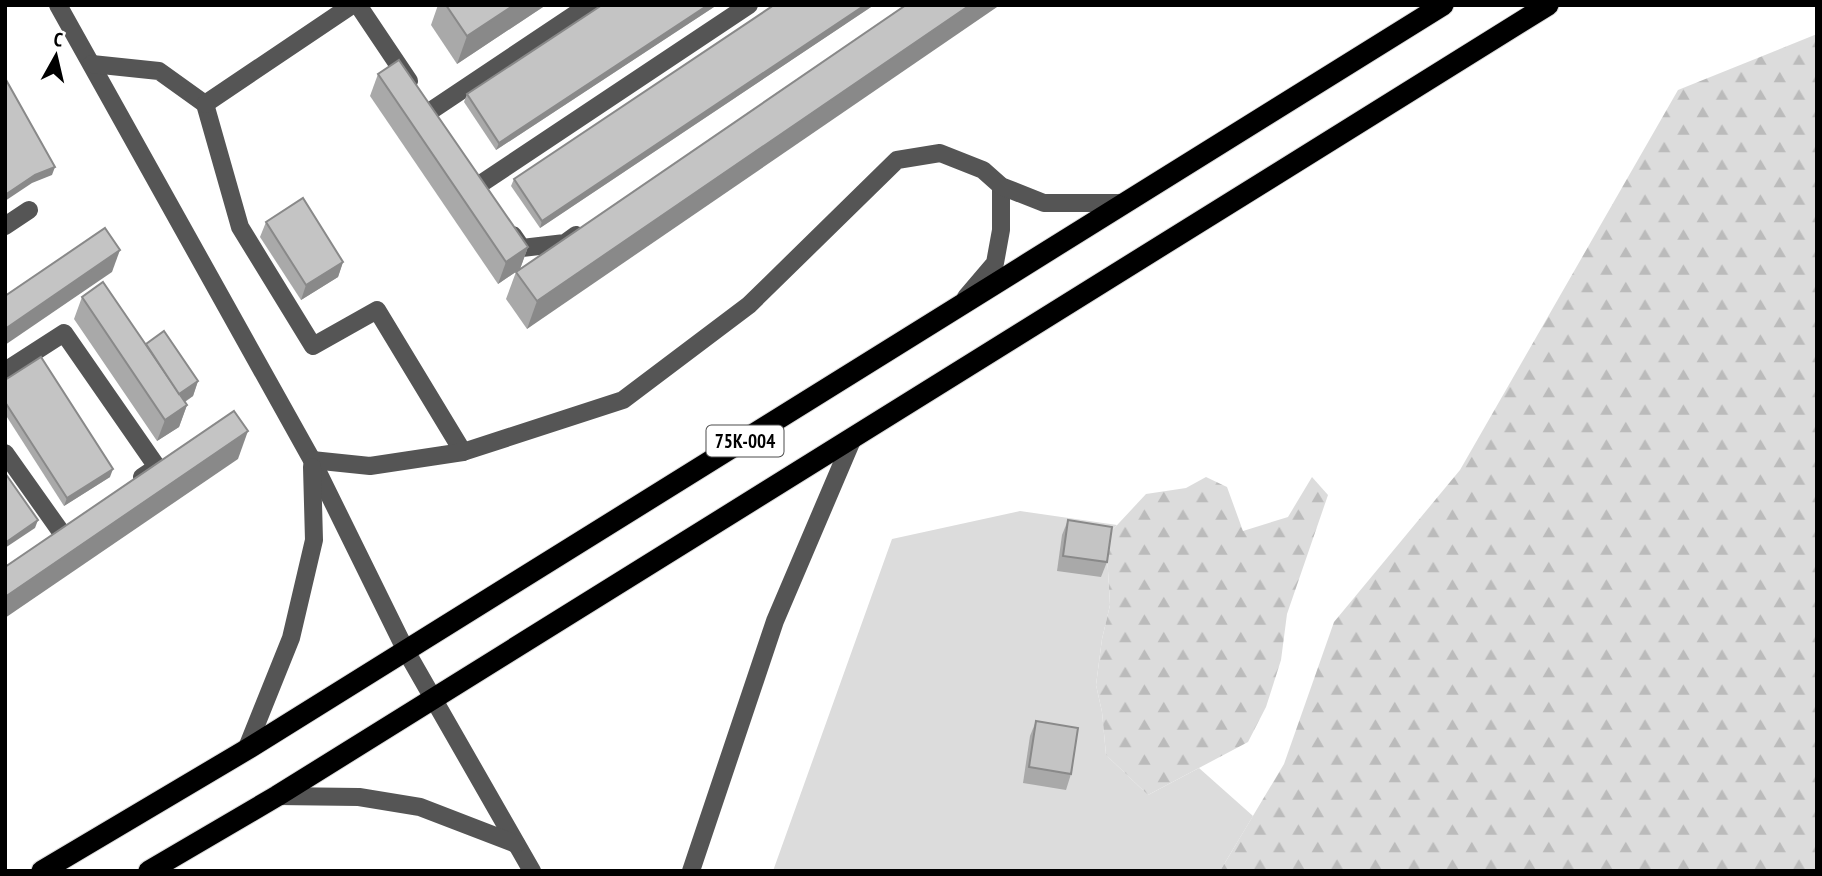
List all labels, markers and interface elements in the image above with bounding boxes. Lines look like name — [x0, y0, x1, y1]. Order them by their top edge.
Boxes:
north arrow — [21, 21, 91, 91]
text: С — [52, 27, 65, 52]
road number: 75К-004 — [706, 426, 784, 456]

